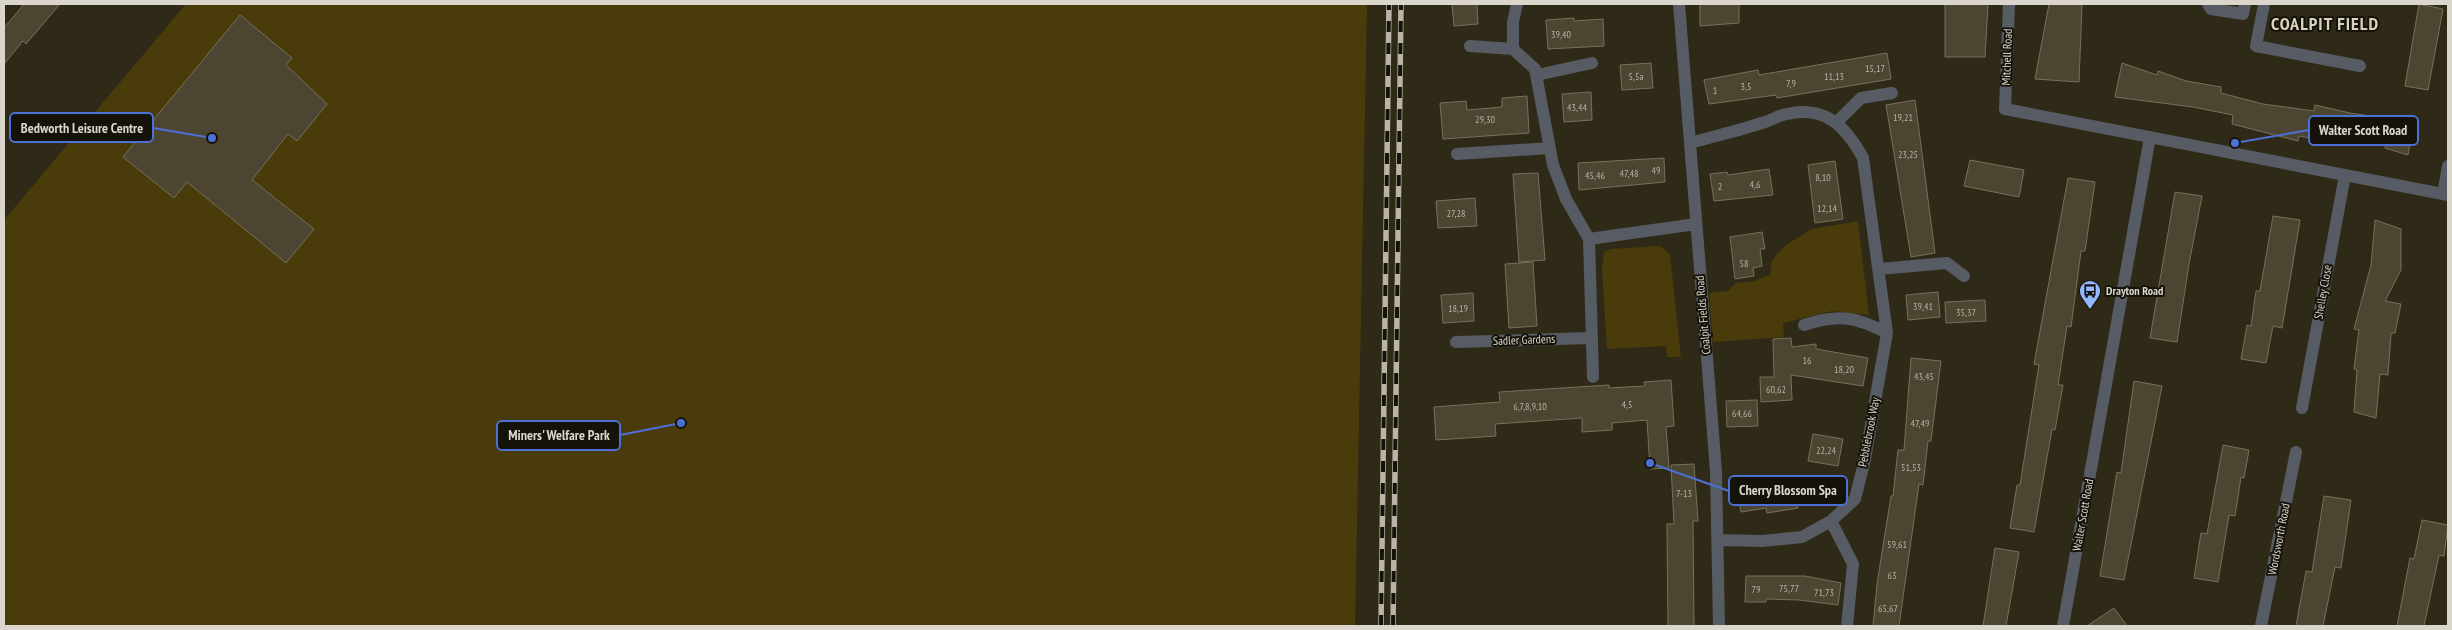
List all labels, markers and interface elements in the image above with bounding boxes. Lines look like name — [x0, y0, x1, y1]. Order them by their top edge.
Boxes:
district label: COALPIT FIELD — [2271, 12, 2379, 35]
house number: 39,40 — [1551, 28, 1571, 41]
street label: Mitchell Road — [1998, 28, 2015, 86]
house number: 15,17 — [1865, 62, 1885, 75]
house number: 5,5a — [1629, 70, 1643, 83]
house number: 11,13 — [1824, 70, 1844, 83]
house number: 7,9 — [1786, 77, 1796, 90]
house number: 3,5 — [1741, 80, 1751, 93]
house number: 1 — [1713, 84, 1717, 97]
house number: 43,44 — [1567, 101, 1587, 114]
house number: 19,21 — [1893, 111, 1913, 124]
callout: Bedworth Leisure Centre — [10, 113, 153, 142]
house number: 29,30 — [1475, 113, 1495, 126]
callout: Walter Scott Road — [2309, 116, 2418, 145]
text: Bedworth Leisure Centre — [21, 119, 143, 137]
text: Walter Scott Road — [2318, 121, 2407, 139]
house number: 23,25 — [1898, 148, 1918, 161]
house number: 49 — [1652, 164, 1661, 177]
house number: 47,48 — [1620, 167, 1638, 180]
house number: 45,46 — [1585, 169, 1605, 182]
house number: 8,10 — [1815, 171, 1831, 184]
house number: 4,6 — [1750, 178, 1761, 191]
house number: 2 — [1718, 180, 1722, 193]
house number: 12,14 — [1817, 202, 1837, 215]
house number: 27,28 — [1447, 207, 1465, 220]
house number: 58 — [1740, 257, 1749, 270]
street label: Shelley Close — [2310, 264, 2335, 320]
street label: Coalpit Fields Road — [1692, 275, 1713, 355]
bus stop icon: Drayton Road — [2078, 279, 2102, 310]
place label: Drayton Road — [2106, 283, 2163, 298]
house number: 39,41 — [1913, 300, 1933, 313]
house number: 18,19 — [1448, 302, 1468, 315]
house number: 35,37 — [1956, 306, 1976, 319]
street label: Sadler Gardens — [1493, 331, 1555, 348]
house number: 16 — [1803, 354, 1812, 367]
house number: 18,20 — [1834, 363, 1854, 376]
house number: 43,45 — [1914, 370, 1934, 383]
house number: 60,62 — [1766, 383, 1786, 396]
street label: Pebblebrook Way — [1854, 395, 1883, 468]
house number: 4,5 — [1622, 398, 1632, 411]
house number: 6,7,8,9,10 — [1513, 400, 1547, 413]
house number: 64,66 — [1732, 407, 1752, 420]
house number: 47,49 — [1911, 417, 1929, 430]
callout: Miners' Welfare Park — [497, 421, 620, 450]
text: Miners' Welfare Park — [508, 426, 610, 444]
house number: 22,24 — [1816, 444, 1836, 457]
house number: 51,53 — [1901, 461, 1921, 474]
callout: Cherry Blossom Spa — [1729, 476, 1847, 505]
street label: Walter Scott Road — [2069, 478, 2096, 552]
text: Cherry Blossom Spa — [1739, 481, 1837, 499]
house number: 7-13 — [1676, 487, 1692, 500]
street label: Wordsworth Road — [2264, 502, 2293, 576]
house number: 59,61 — [1887, 538, 1907, 551]
house number: 63 — [1888, 569, 1897, 582]
house number: 75,77 — [1779, 582, 1799, 595]
house number: 79 — [1752, 583, 1761, 596]
house number: 71,73 — [1814, 586, 1834, 599]
house number: 65,67 — [1878, 602, 1898, 615]

